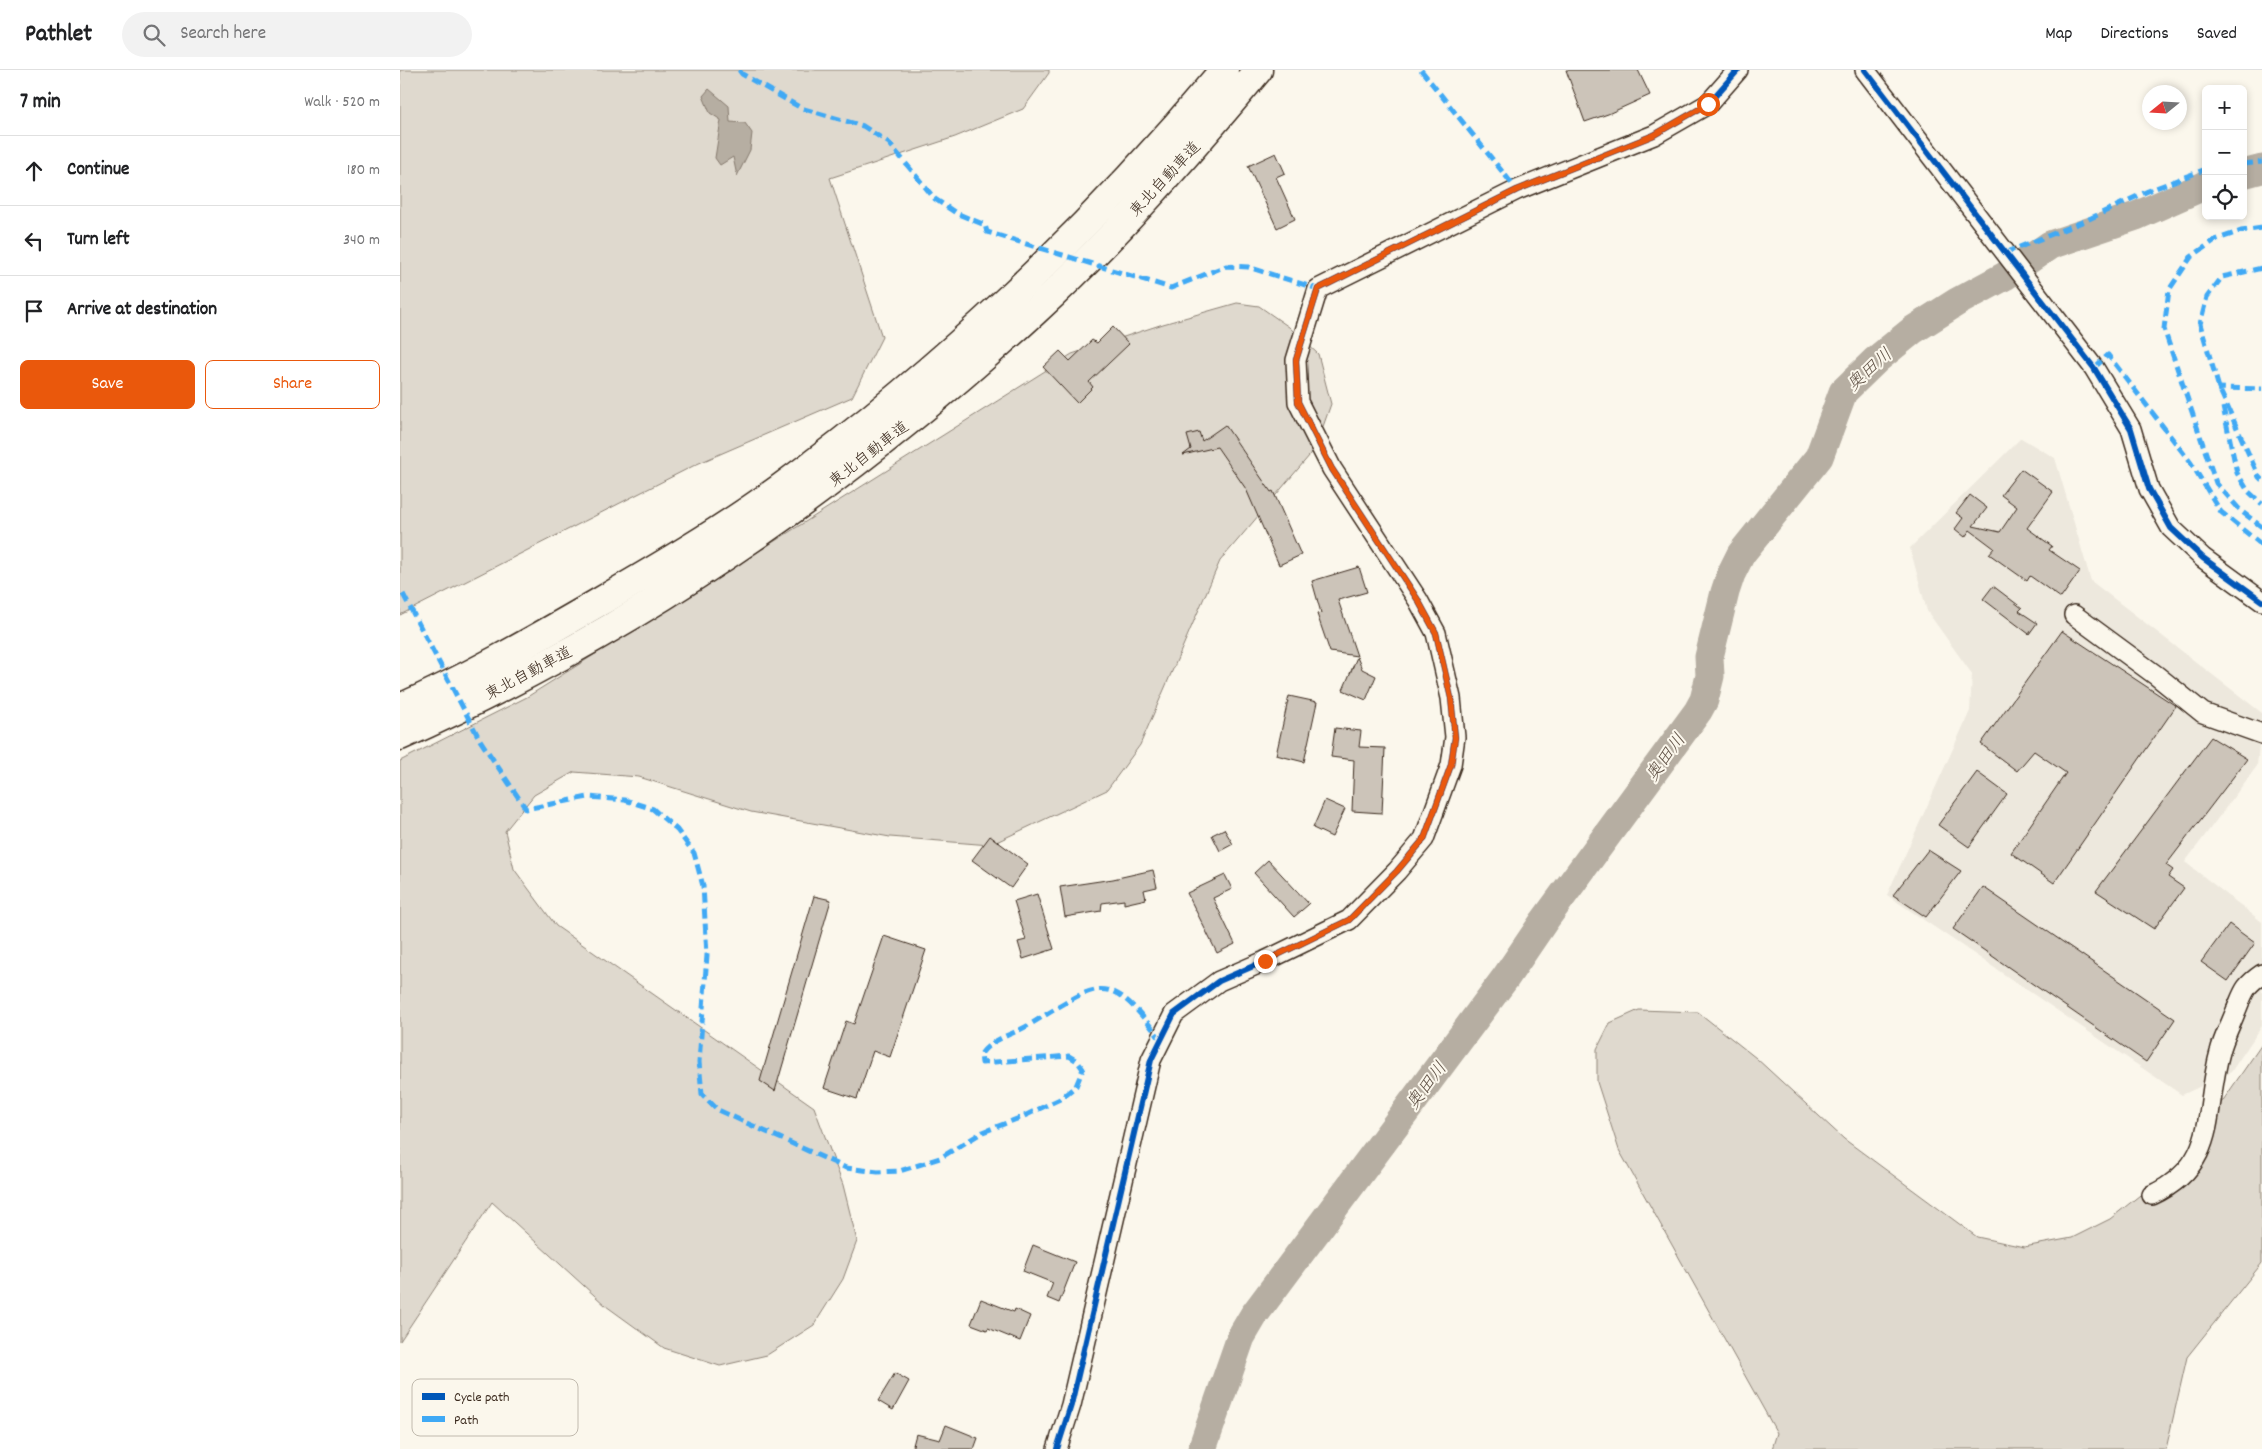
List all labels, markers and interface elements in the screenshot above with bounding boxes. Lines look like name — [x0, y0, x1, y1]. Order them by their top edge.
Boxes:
search box — [122, 12, 472, 57]
text: Pathlet — [25, 18, 92, 52]
icon: search — [140, 21, 168, 49]
text: Search here — [180, 21, 266, 48]
text: Map — [2045, 22, 2072, 47]
text: Directions — [2100, 22, 2169, 47]
text: Saved — [2197, 22, 2237, 47]
north arrow — [2142, 85, 2187, 130]
map controls — [2202, 85, 2247, 220]
button: + — [2202, 85, 2247, 130]
text: 7 min — [20, 88, 61, 118]
text: Walk · 520 m — [304, 91, 380, 114]
route start — [1697, 93, 1720, 116]
button: − — [2202, 130, 2247, 175]
street label: 東北自動車道 — [1125, 137, 1207, 223]
icon: ahead — [20, 157, 48, 185]
text: Continue — [67, 157, 129, 184]
text: 180 m — [347, 159, 380, 182]
button: locate — [2202, 175, 2247, 220]
icon: left — [20, 227, 48, 255]
text: Turn left — [67, 227, 130, 254]
text: 340 m — [343, 229, 380, 252]
icon: arrive — [20, 297, 48, 325]
text: Arrive at destination — [67, 297, 217, 324]
water label: 奥田川 — [1842, 344, 1899, 398]
button: Save — [20, 360, 195, 409]
button: Share — [205, 360, 380, 409]
street label: 東北自動車道 — [825, 416, 914, 494]
street label: 東北自動車道 — [481, 642, 577, 707]
water label: 奥田川 — [1641, 729, 1693, 788]
route end — [1254, 950, 1277, 973]
water label: 奥田川 — [1402, 1057, 1454, 1116]
legend — [412, 1379, 578, 1436]
text: Cycle path — [454, 1388, 510, 1408]
text: Path — [454, 1411, 479, 1431]

